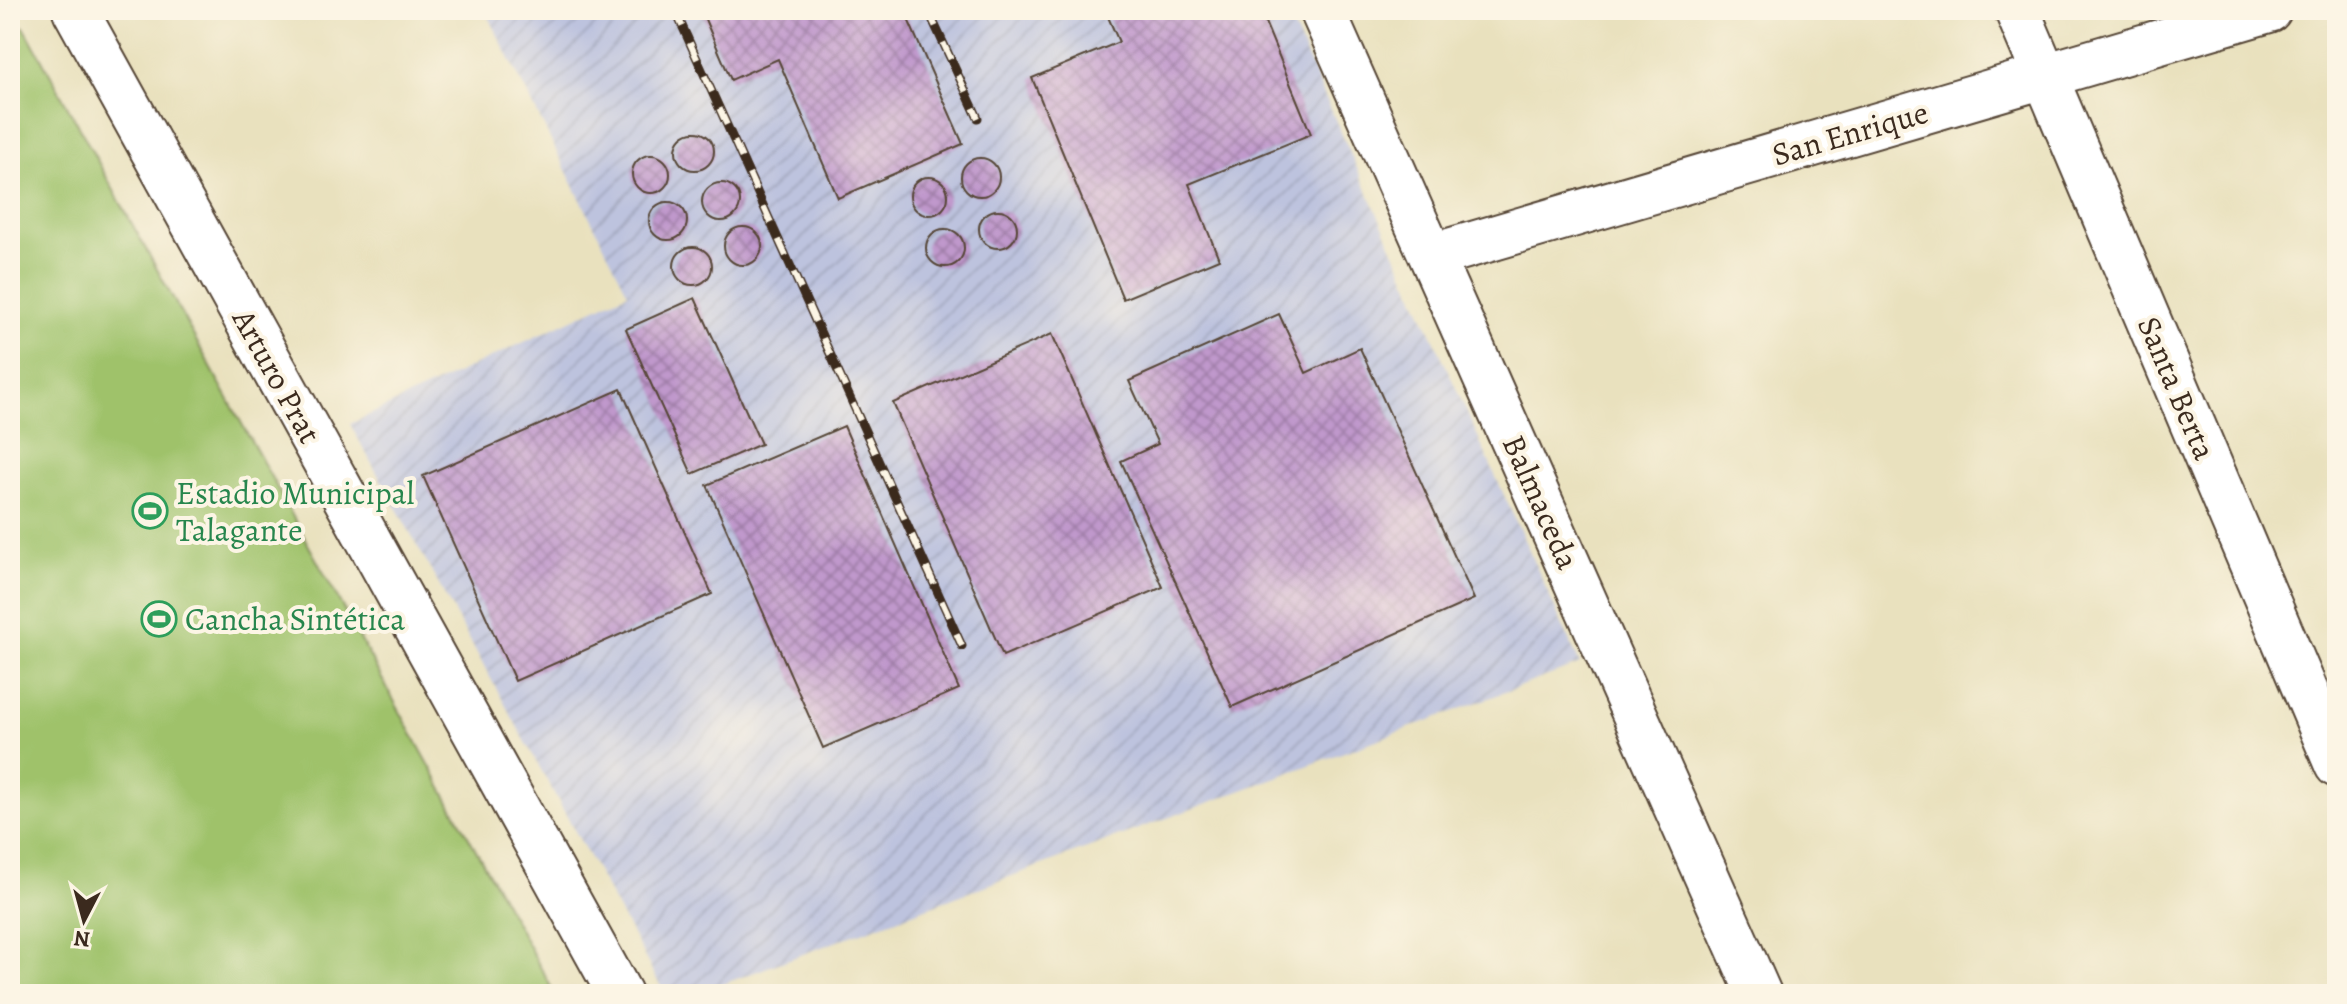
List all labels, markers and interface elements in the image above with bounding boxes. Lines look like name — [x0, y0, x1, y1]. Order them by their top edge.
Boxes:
street label: San Enrique — [1767, 90, 1933, 176]
street label: Arturo Prat — [222, 300, 332, 451]
street label: Santa Berta — [2127, 310, 2227, 466]
street label: Balmaceda — [1492, 428, 1590, 576]
place label: Estadio Municipal Talagante — [176, 471, 414, 552]
sports icon: Estadio Municipal Talagante — [131, 492, 169, 530]
place label: Cancha Sintética — [185, 597, 405, 641]
sports icon: Cancha Sintética — [140, 600, 178, 638]
north arrow — [44, 880, 124, 960]
text: N — [72, 923, 92, 955]

